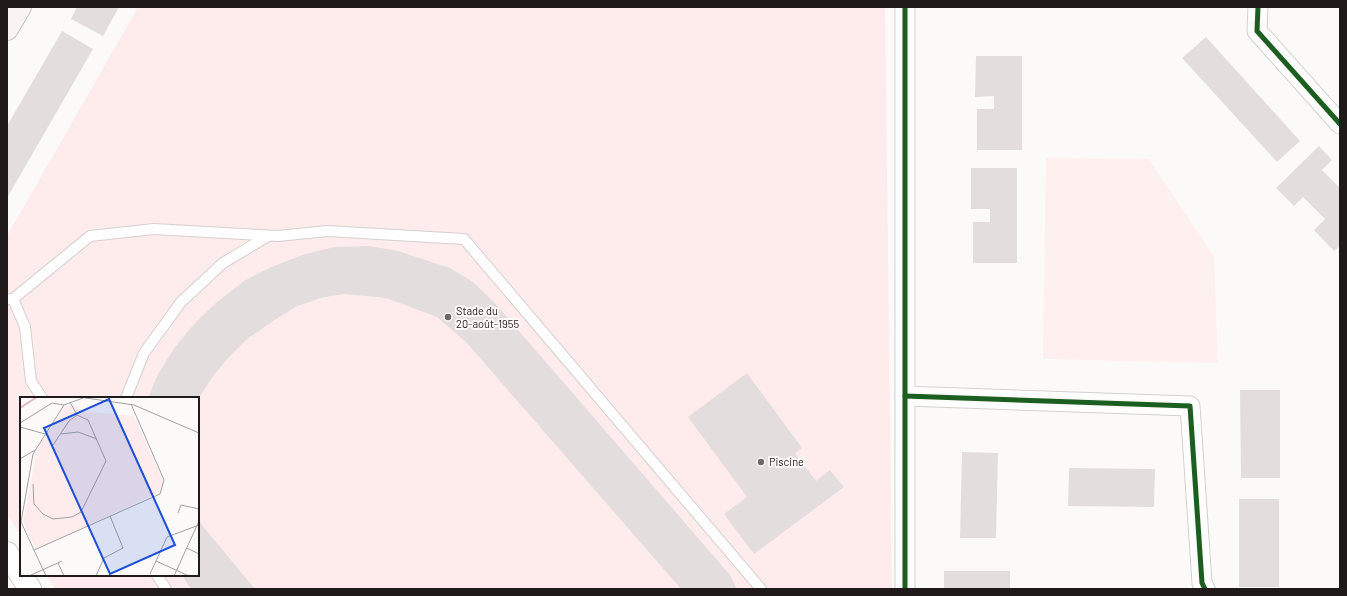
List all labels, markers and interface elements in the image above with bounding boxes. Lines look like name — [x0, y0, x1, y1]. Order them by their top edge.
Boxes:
place label: Stade du 20-août-1955 — [456, 304, 519, 330]
marker: Stade du 20-août-1955 — [443, 312, 453, 322]
inset map — [20, 397, 199, 576]
place label: Piscine — [769, 455, 804, 468]
marker: Piscine — [756, 457, 766, 467]

